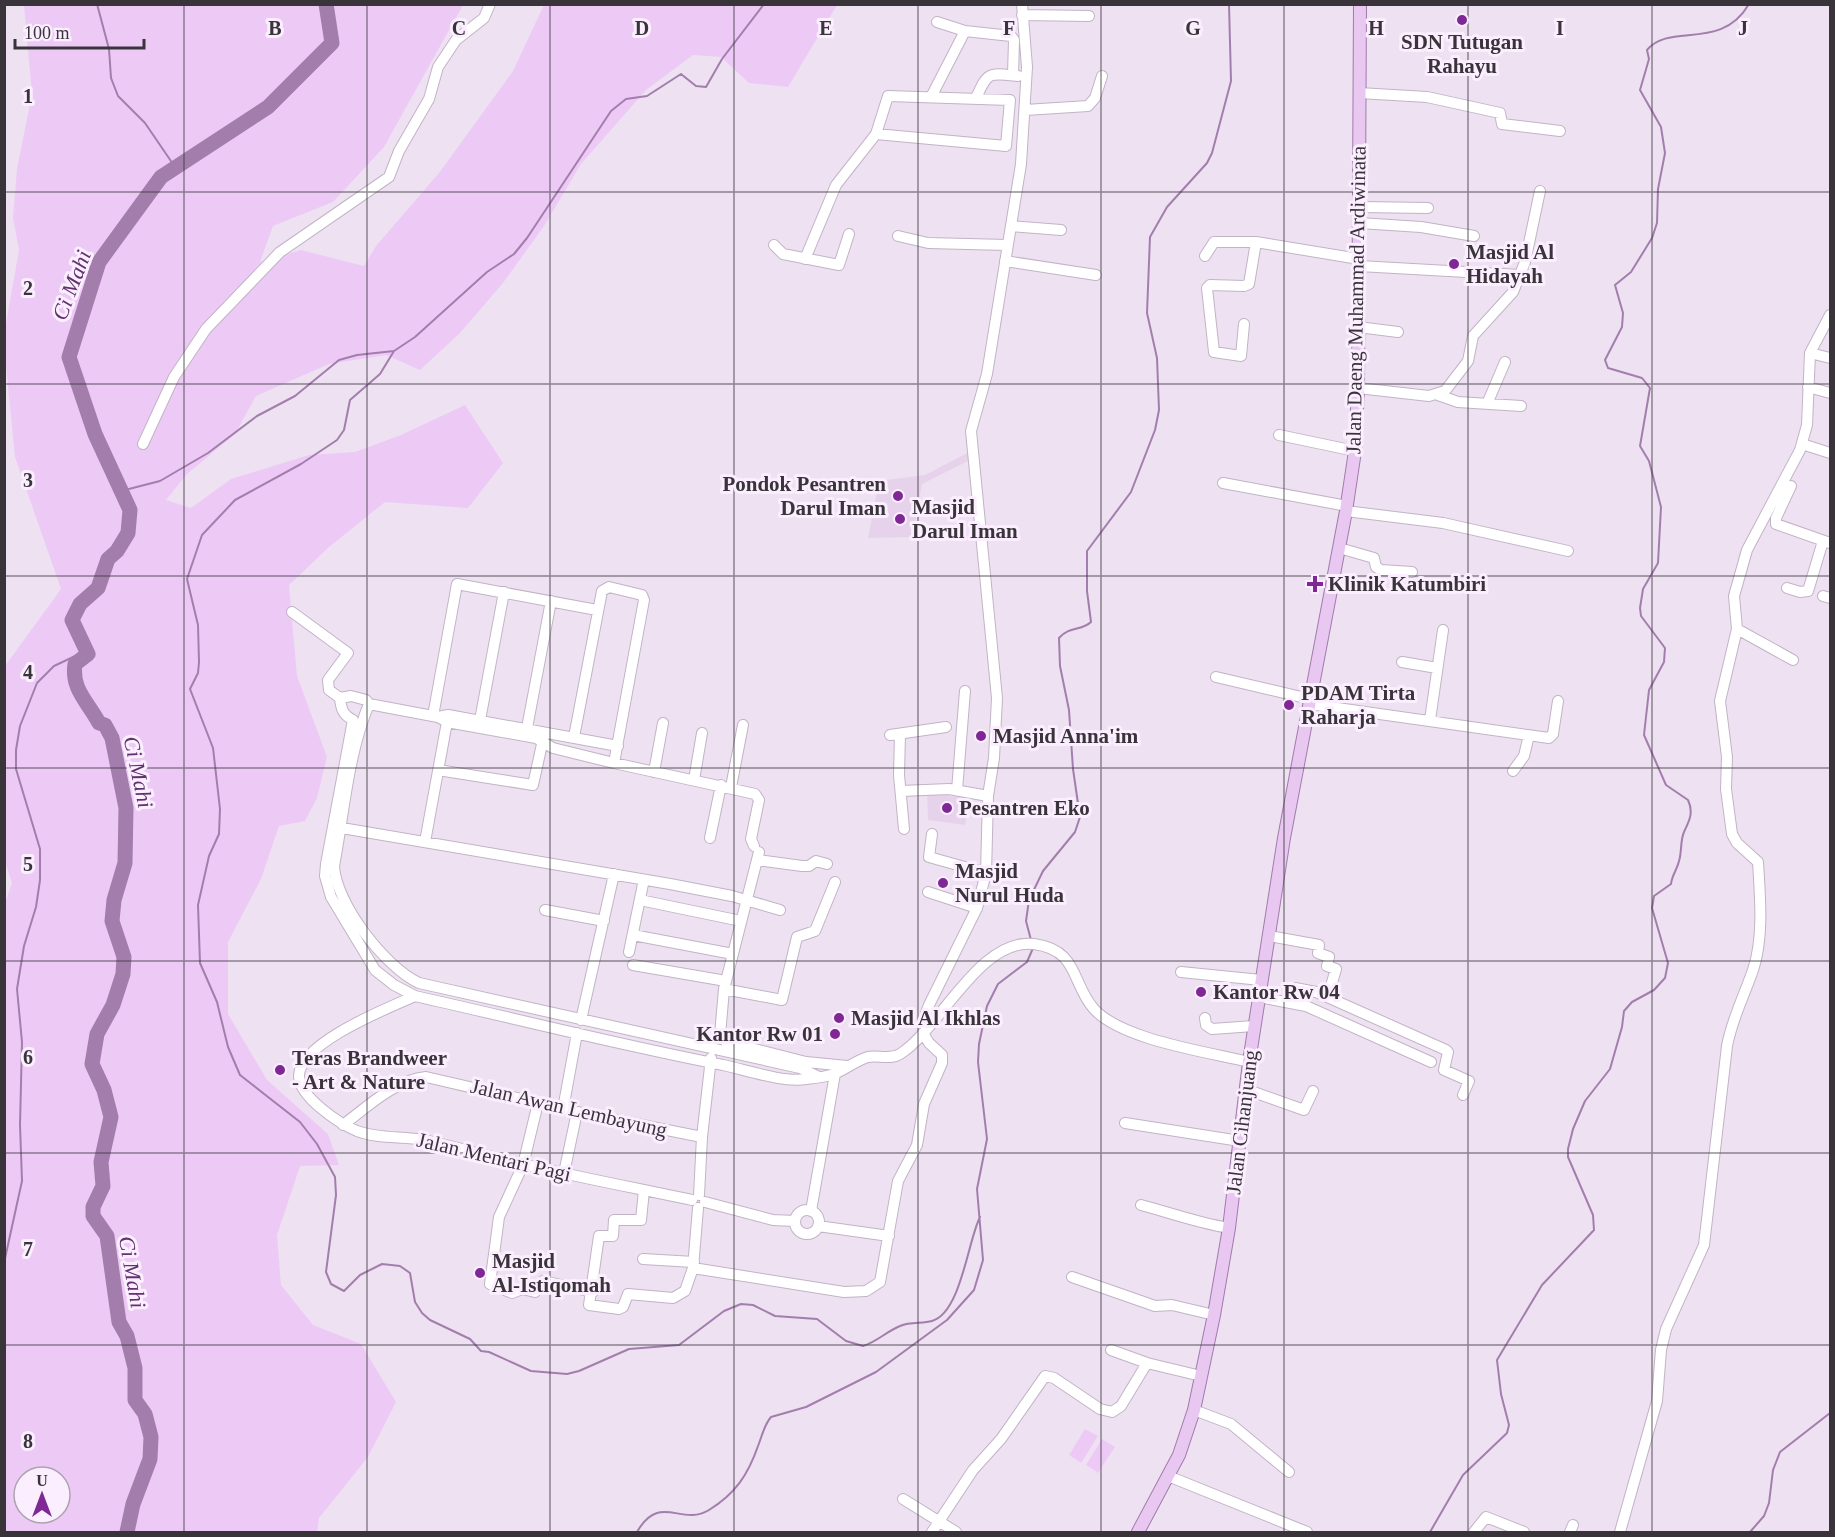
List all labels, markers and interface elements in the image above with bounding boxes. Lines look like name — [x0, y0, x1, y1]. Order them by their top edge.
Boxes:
scale bar — [15, 12, 144, 50]
marker: SDN Tutugan Rahayu — [1455, 13, 1469, 27]
text: B — [268, 17, 282, 39]
text: C — [452, 17, 466, 39]
text: D — [635, 17, 649, 39]
text: E — [819, 17, 833, 39]
text: F — [1003, 17, 1015, 39]
text: G — [1185, 17, 1201, 39]
text: H — [1368, 17, 1384, 39]
text: I — [1556, 17, 1564, 39]
text: J — [1738, 17, 1748, 39]
text: 100 m — [24, 23, 70, 43]
place label: SDN Tutugan Rahayu — [1401, 30, 1523, 78]
text: 1 — [23, 85, 33, 107]
street label: Jalan Daeng Muhammad Ardiwinata — [1341, 145, 1371, 454]
place label: Masjid Al Hidayah — [1466, 240, 1554, 288]
water label: Ci Mahi — [47, 247, 96, 324]
marker: Masjid Al Hidayah — [1447, 257, 1461, 271]
text: 2 — [23, 277, 33, 299]
text: 3 — [23, 469, 33, 491]
place label: Pondok Pesantren Darul Iman — [722, 472, 886, 520]
marker: Pondok Pesantren Darul Iman — [891, 489, 905, 503]
place label: Masjid Darul Iman — [912, 495, 1018, 543]
marker: Masjid Darul Iman — [893, 512, 907, 526]
place label: Klinik Katumbiri — [1328, 572, 1486, 596]
marker: Klinik Katumbiri — [1306, 575, 1324, 593]
text: 4 — [23, 661, 33, 683]
place label: PDAM Tirta Raharja — [1301, 681, 1416, 729]
marker: PDAM Tirta Raharja — [1282, 698, 1296, 712]
place label: Masjid Anna'im — [993, 724, 1139, 748]
marker: Masjid Anna'im — [974, 729, 988, 743]
water label: Ci Mahi — [119, 734, 158, 810]
place label: Pesantren Eko — [959, 796, 1090, 820]
marker: Pesantren Eko — [940, 801, 954, 815]
text: 5 — [23, 853, 33, 875]
place label: Masjid Nurul Huda — [955, 859, 1065, 907]
marker: Masjid Nurul Huda — [936, 876, 950, 890]
place label: Kantor Rw 04 — [1213, 980, 1340, 1004]
marker: Kantor Rw 04 — [1194, 985, 1208, 999]
place label: Masjid Al Ikhlas — [851, 1006, 1000, 1030]
marker: Masjid Al Ikhlas — [832, 1011, 846, 1025]
place label: Kantor Rw 01 — [696, 1022, 823, 1046]
marker: Kantor Rw 01 — [828, 1027, 842, 1041]
text: 6 — [23, 1046, 33, 1068]
place label: Teras Brandweer - Art & Nature — [292, 1046, 447, 1094]
street label: Jalan Cihanjuang — [1221, 1048, 1263, 1196]
marker: Teras Brandweer - Art & Nature — [273, 1063, 287, 1077]
street label: Jalan Awan Lembayung — [468, 1074, 670, 1142]
street label: Jalan Mentari Pagi — [415, 1128, 574, 1186]
water label: Ci Mahi — [114, 1234, 151, 1310]
text: 7 — [23, 1238, 33, 1260]
place label: Masjid Al-Istiqomah — [492, 1249, 611, 1297]
marker: Masjid Al-Istiqomah — [473, 1266, 487, 1280]
text: 8 — [23, 1430, 33, 1452]
north arrow — [12, 1465, 72, 1525]
text: U — [36, 1472, 48, 1489]

